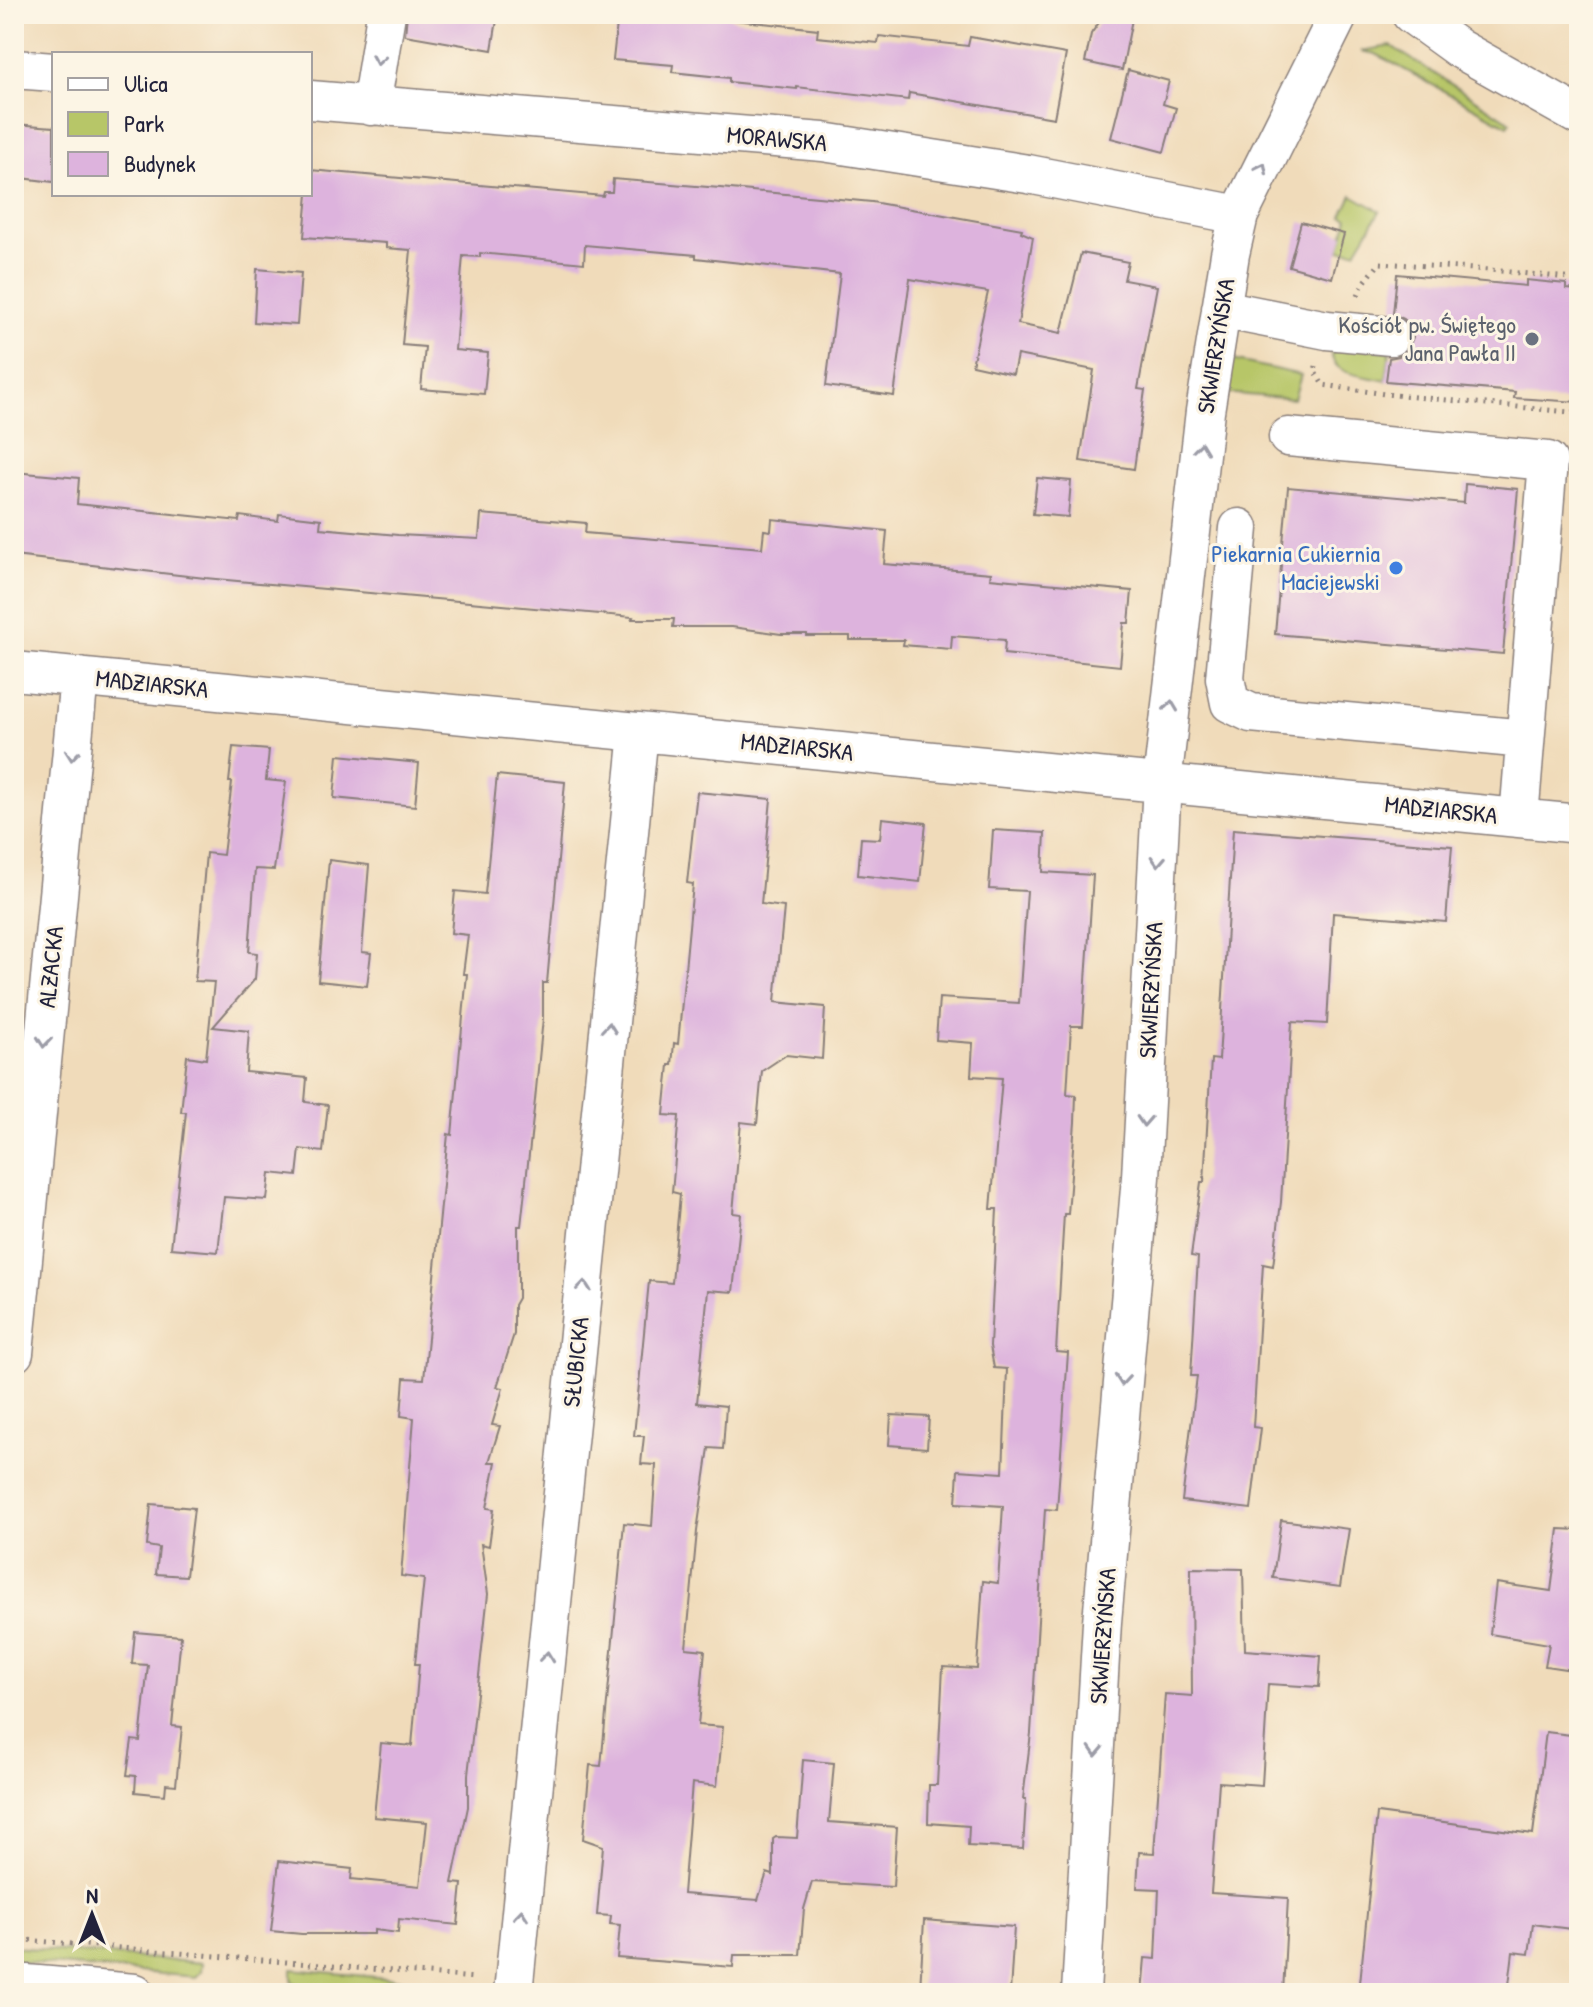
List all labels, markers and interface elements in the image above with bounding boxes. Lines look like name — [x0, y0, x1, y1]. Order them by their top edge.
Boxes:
legend — [52, 52, 312, 196]
one-way arrow — [370, 53, 387, 67]
text: Ulica — [124, 67, 168, 99]
text: Park — [124, 107, 164, 139]
street label: MORAWSKA — [726, 118, 829, 158]
text: Budynek — [124, 147, 196, 179]
one-way arrow — [1252, 162, 1268, 177]
street label: SKWIERZYŃSKA — [1189, 276, 1242, 416]
place label: Kościół pw. Świętego Jana Pawła II — [1338, 308, 1516, 368]
marker: Kościół pw. Świętego Jana Pawła II — [1523, 330, 1541, 348]
one-way arrow — [1192, 441, 1209, 454]
place label: Piekarnia Cukiernia Maciejewski — [1211, 537, 1380, 597]
marker: Piekarnia Cukiernia Maciejewski — [1387, 559, 1405, 577]
street label: MADZIARSKA — [94, 661, 210, 705]
one-way arrow — [1162, 699, 1179, 712]
street label: MADZIARSKA — [739, 724, 855, 768]
one-way arrow — [63, 749, 80, 762]
street label: MADZIARSKA — [1383, 787, 1499, 831]
one-way arrow — [1149, 855, 1166, 868]
street label: SKWIERZYŃSKA — [1130, 921, 1170, 1059]
street label: ALZACKA — [30, 924, 70, 1009]
one-way arrow — [601, 1021, 618, 1034]
one-way arrow — [36, 1036, 53, 1049]
one-way arrow — [1136, 1115, 1153, 1128]
one-way arrow — [575, 1280, 592, 1293]
street label: SŁUBICKA — [554, 1315, 596, 1408]
one-way arrow — [1114, 1374, 1131, 1387]
street label: SKWIERZYŃSKA — [1081, 1567, 1123, 1705]
one-way arrow — [538, 1650, 555, 1663]
one-way arrow — [1087, 1745, 1104, 1758]
north arrow — [52, 1875, 132, 1955]
text: N — [86, 1880, 98, 1910]
one-way arrow — [513, 1908, 530, 1921]

